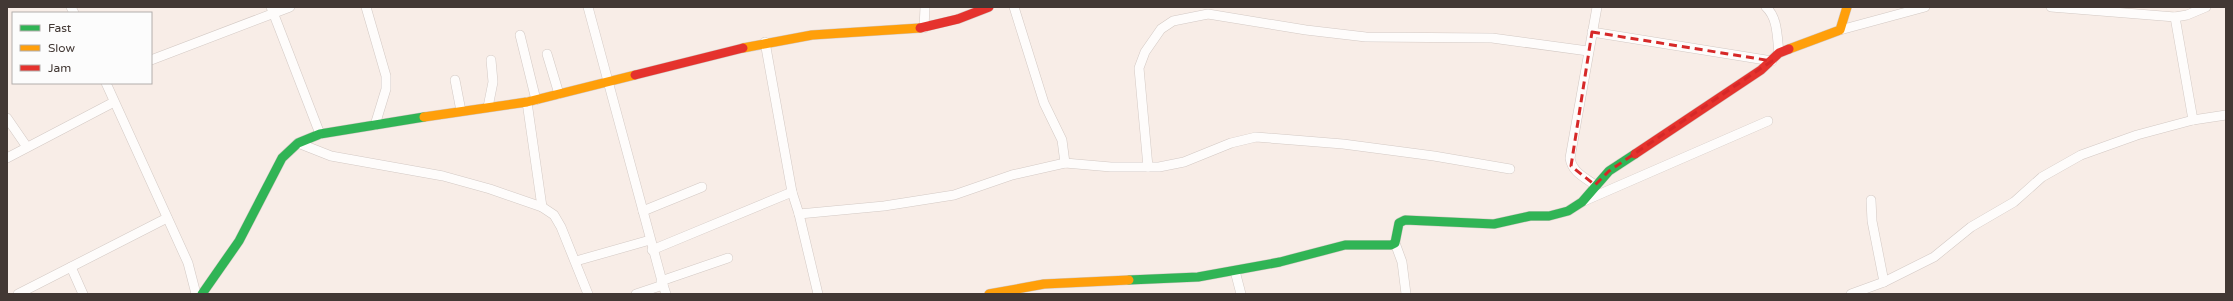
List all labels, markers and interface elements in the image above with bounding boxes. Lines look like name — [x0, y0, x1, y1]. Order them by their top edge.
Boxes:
legend — [12, 12, 152, 84]
text: Fast — [48, 21, 72, 35]
text: Slow — [48, 41, 75, 55]
text: Jam — [48, 61, 71, 75]

